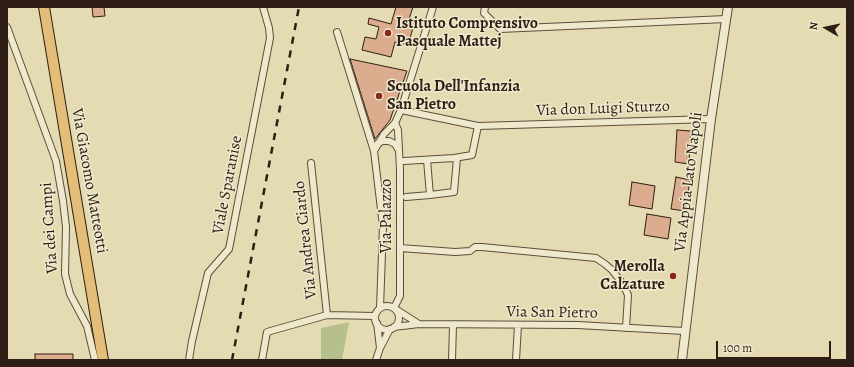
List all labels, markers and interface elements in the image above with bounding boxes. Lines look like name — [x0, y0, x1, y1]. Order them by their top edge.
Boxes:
north arrow — [806, 8, 846, 48]
place label: Istituto Comprensivo Pasquale Mattej — [396, 14, 538, 52]
text: N — [806, 21, 822, 31]
marker: Istituto Comprensivo Pasquale Mattej — [383, 28, 393, 38]
place label: Scuola Dell'Infanzia San Pietro — [387, 77, 520, 115]
marker: Scuola Dell'Infanzia San Pietro — [374, 91, 384, 101]
street label: Via don Luigi Sturzo — [536, 97, 670, 121]
street label: Via Giacomo Matteotti — [67, 107, 111, 255]
street label: Via Appia Lato Napoli — [671, 111, 707, 253]
street label: Viale Sparanise — [209, 134, 247, 236]
street label: Via Palazzo — [377, 179, 397, 253]
street label: Via Andrea Ciardo — [290, 180, 322, 300]
street label: Via dei Campi — [37, 182, 63, 274]
place label: Merolla Calzature — [600, 257, 665, 295]
marker: Merolla Calzature — [668, 271, 678, 281]
street label: Via San Pietro — [506, 303, 598, 323]
scale bar — [718, 333, 833, 359]
text: 100 m — [723, 340, 752, 356]

